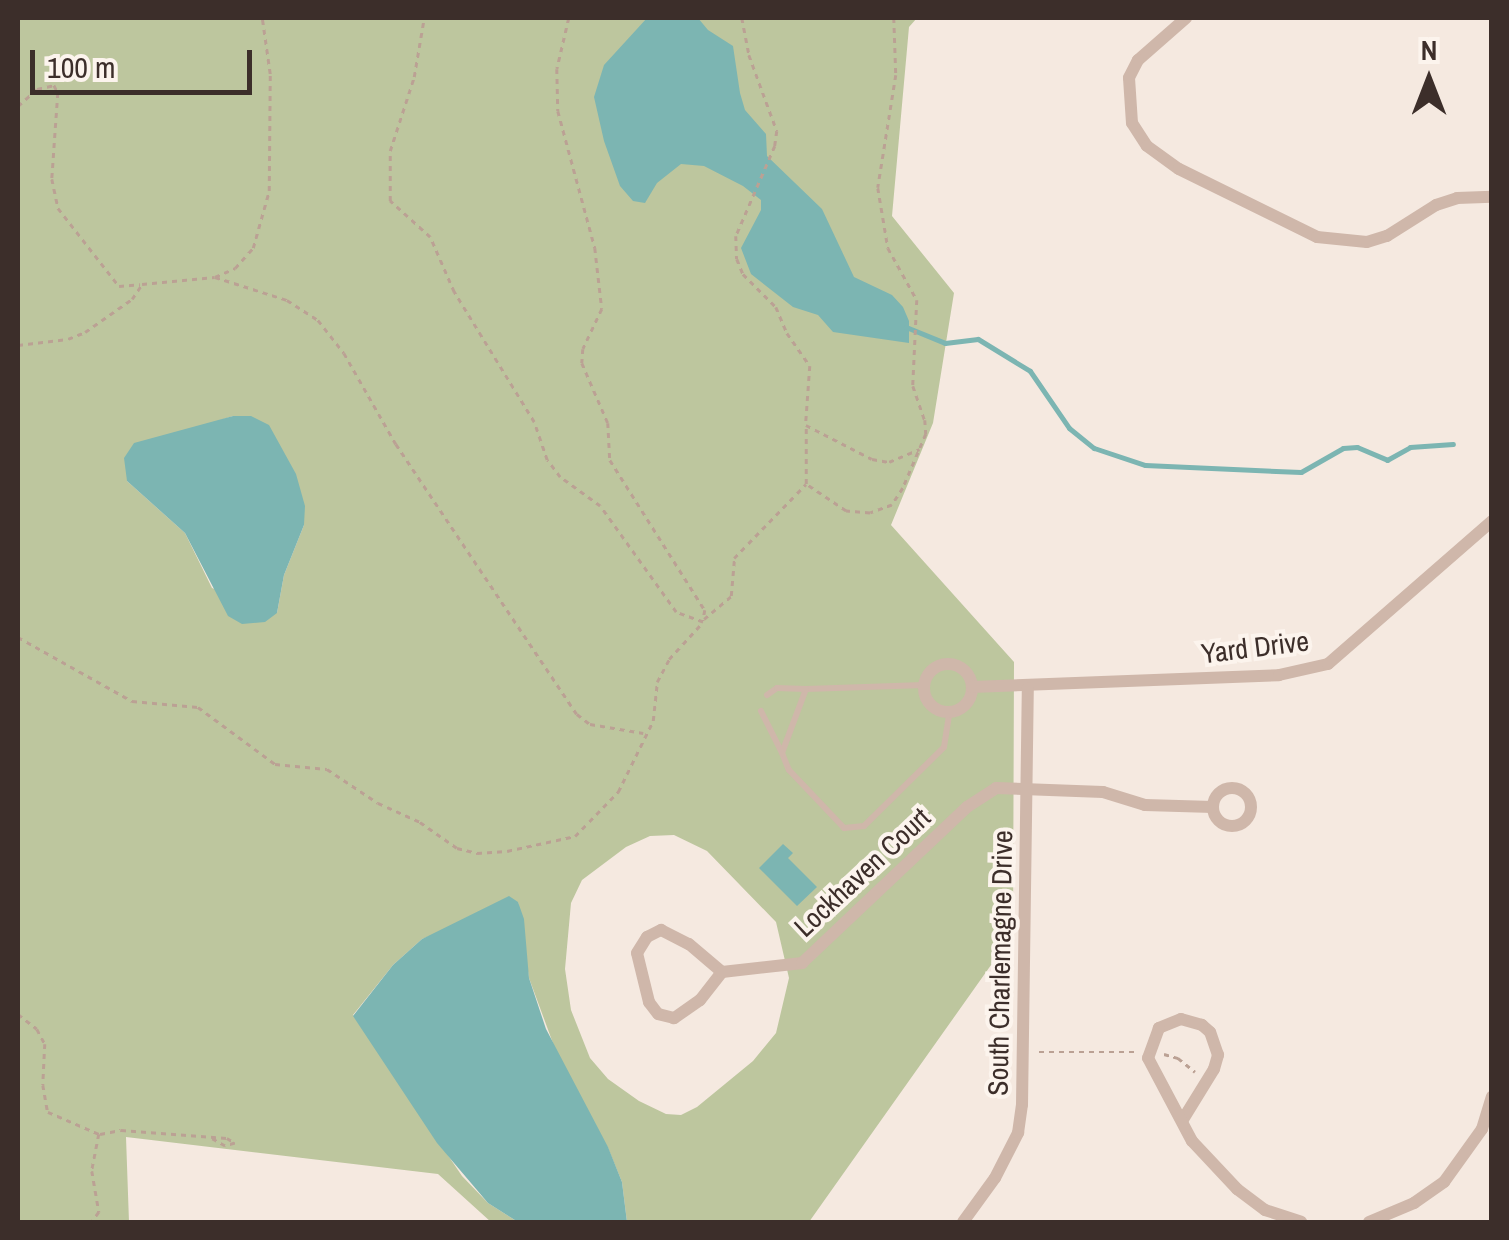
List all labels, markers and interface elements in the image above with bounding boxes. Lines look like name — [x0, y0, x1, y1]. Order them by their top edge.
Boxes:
scale bar — [35, 30, 258, 92]
north arrow — [1379, 30, 1479, 130]
text: N — [1421, 31, 1437, 69]
text: 100 m — [47, 47, 115, 87]
street label: Yard Drive — [1199, 624, 1311, 670]
street label: Lockhaven Court — [787, 801, 937, 943]
street label: South Charlemagne Drive — [981, 830, 1019, 1096]

